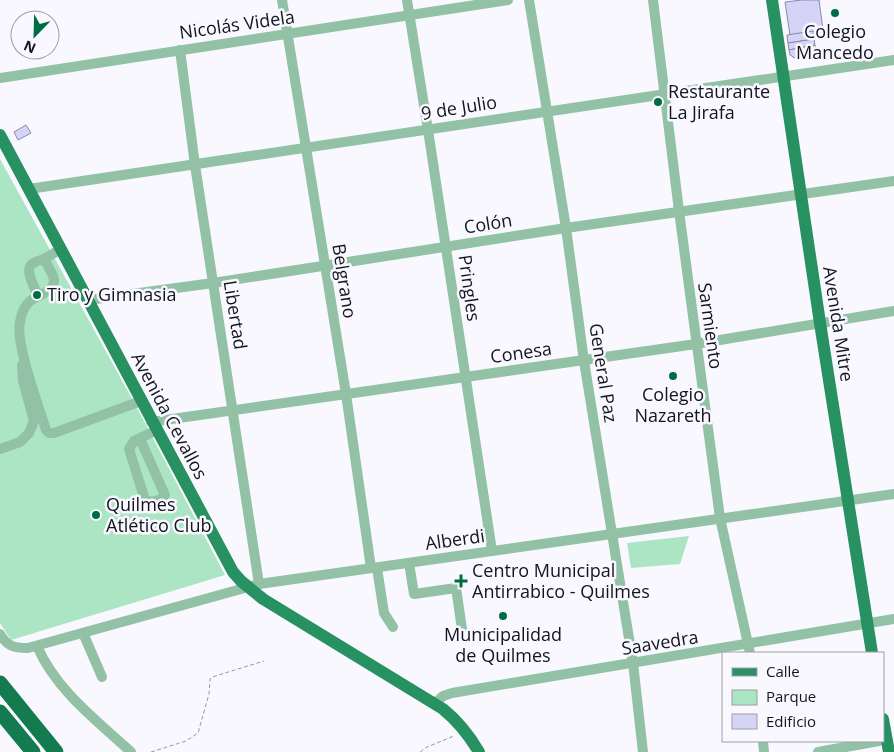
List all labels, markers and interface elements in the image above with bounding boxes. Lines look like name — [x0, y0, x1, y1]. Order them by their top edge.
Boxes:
street label: Nicolás Videla — [178, 4, 296, 44]
marker: Colegio Mancedo — [829, 7, 841, 19]
north arrow — [10, 10, 60, 60]
place label: Colegio Mancedo — [796, 19, 874, 64]
text: N — [21, 36, 39, 58]
place label: Restaurante La Jirafa — [668, 79, 770, 124]
street label: 9 de Julio — [419, 89, 499, 125]
marker: Restaurante La Jirafa — [652, 96, 664, 108]
street label: Colón — [462, 207, 514, 239]
street label: Belgrano — [327, 242, 363, 320]
street label: Pringles — [453, 253, 487, 323]
street label: Avenida Mitre — [818, 264, 860, 383]
street label: Libertad — [219, 278, 253, 351]
street label: Sarmiento — [693, 281, 729, 371]
place label: Tiro y Gimnasia — [47, 282, 176, 306]
marker: Tiro y Gimnasia — [31, 289, 43, 301]
street label: General Paz — [584, 321, 624, 424]
street label: Conesa — [489, 336, 553, 368]
street label: Avenida Cevallos — [126, 348, 214, 483]
marker: Colegio Nazareth — [667, 370, 679, 382]
place label: Colegio Nazareth — [635, 382, 711, 427]
place label: Quilmes Atlético Club — [106, 492, 211, 537]
marker: Quilmes Atlético Club — [90, 509, 102, 521]
street label: Alberdi — [423, 523, 486, 555]
place label: Centro Municipal Antirrabico - Quilmes — [472, 558, 650, 603]
marker: Centro Municipal Antirrabico - Quilmes — [454, 574, 468, 588]
marker: Municipalidad de Quilmes — [497, 610, 509, 622]
place label: Municipalidad de Quilmes — [444, 622, 562, 667]
street label: Saavedra — [620, 624, 700, 660]
legend — [722, 652, 884, 742]
text: Calle — [766, 661, 800, 681]
text: Parque — [766, 686, 816, 706]
text: Edificio — [766, 711, 816, 731]

